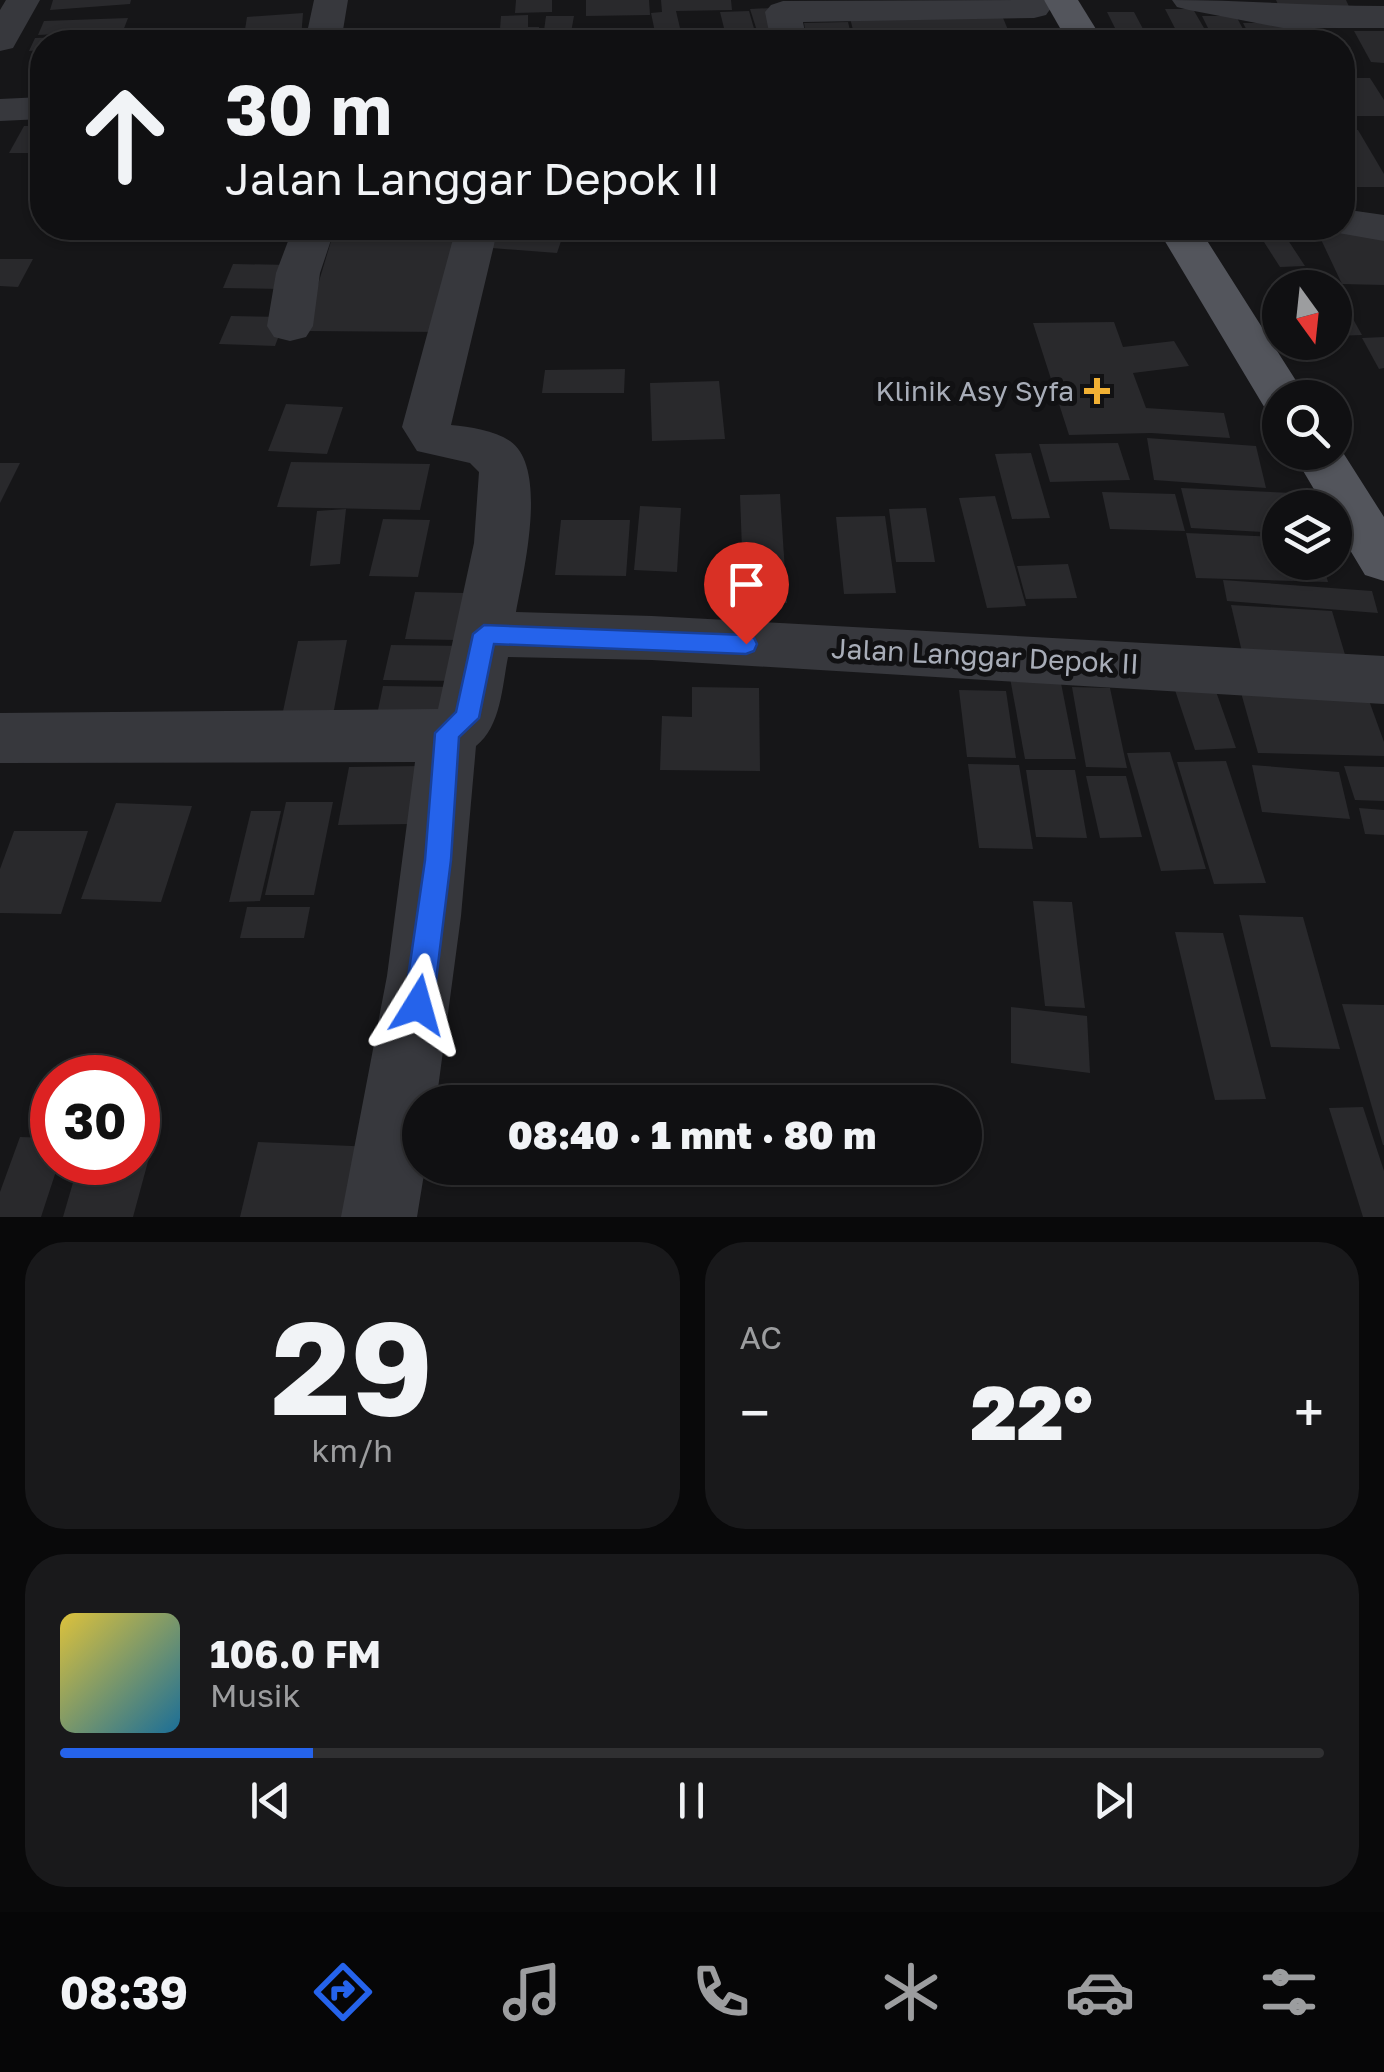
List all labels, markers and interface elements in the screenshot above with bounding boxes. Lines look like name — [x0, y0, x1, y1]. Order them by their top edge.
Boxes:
text: 30 m — [225, 66, 392, 150]
icon: ahead — [60, 70, 190, 200]
text: Jalan Langgar Depok II — [225, 151, 720, 205]
north arrow — [1262, 270, 1352, 360]
map controls — [1262, 270, 1352, 580]
place label: Klinik Asy Syfa — [875, 374, 1074, 407]
marker: Klinik Asy Syfa — [1084, 378, 1110, 404]
button: search — [1262, 380, 1352, 470]
button: layers — [1262, 490, 1352, 580]
pin — [704, 542, 789, 645]
icon: arrive — [719, 557, 774, 612]
street label: Jalan Langgar Depok II — [830, 631, 1140, 680]
position arrow — [366, 953, 470, 1057]
speed limit sign: 30 — [30, 1055, 160, 1185]
text: 08:40 · 1 mnt · 80 m — [508, 1112, 876, 1157]
text: 29 — [271, 1288, 433, 1444]
text: AC — [740, 1318, 782, 1356]
text: 22° — [971, 1366, 1093, 1457]
text: − — [740, 1379, 770, 1445]
text: + — [1294, 1379, 1324, 1445]
text: km/h — [312, 1431, 393, 1469]
text: 106.0 FM — [210, 1631, 381, 1676]
text: Musik — [210, 1676, 301, 1714]
icon: previous — [243, 1773, 298, 1828]
icon: pause — [664, 1773, 719, 1828]
icon: next — [1086, 1773, 1141, 1828]
icon: directions — [308, 1957, 378, 2027]
icon: music — [497, 1957, 567, 2027]
icon: phone — [686, 1957, 756, 2027]
icon: climate — [876, 1957, 946, 2027]
icon: car — [1065, 1957, 1135, 2027]
icon: filters — [1254, 1957, 1324, 2027]
text: 08:39 — [60, 1965, 188, 2019]

